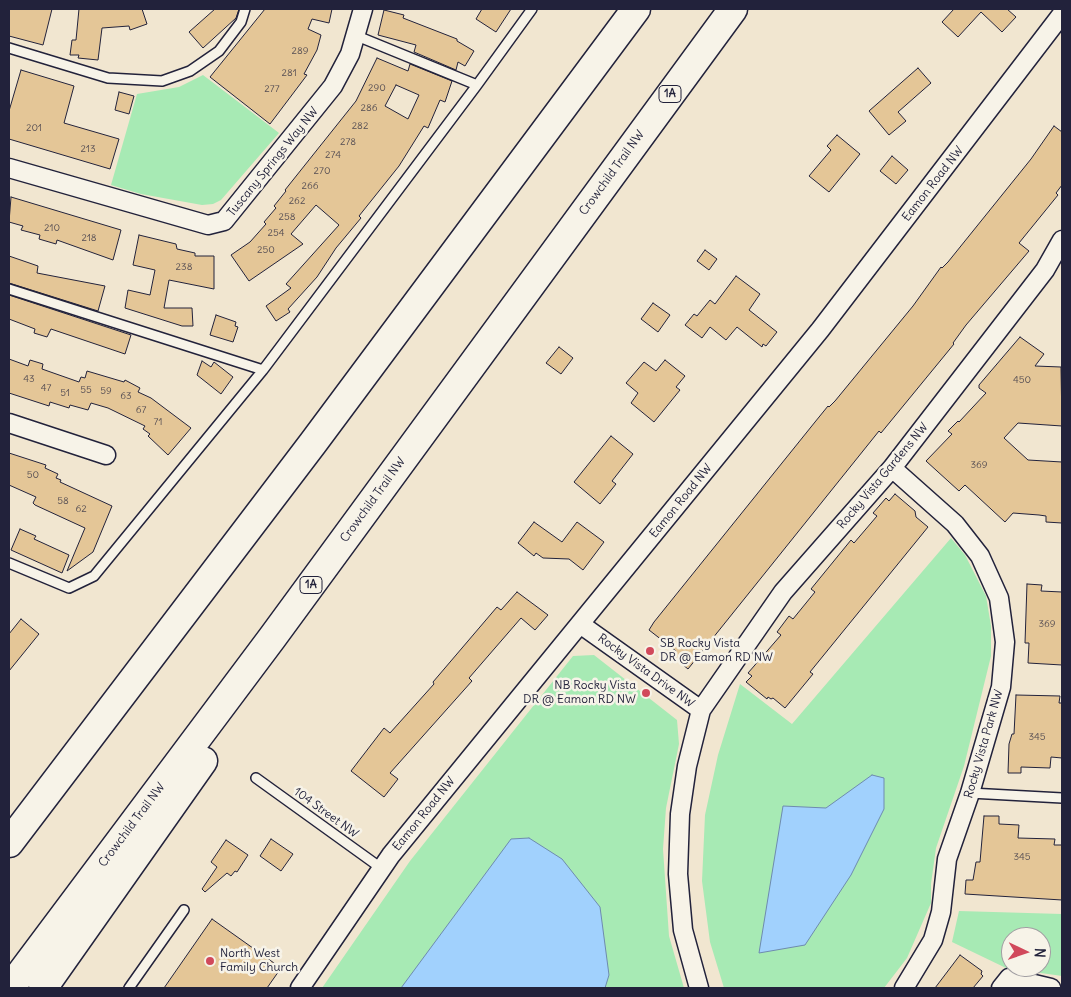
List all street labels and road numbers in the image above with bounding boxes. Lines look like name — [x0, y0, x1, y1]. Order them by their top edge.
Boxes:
road number: 1A — [659, 86, 681, 102]
street label: Tuscany Springs Way NW — [224, 104, 322, 220]
street label: Crowchild Trail NW — [576, 128, 648, 218]
street label: Eamon Road NW — [899, 144, 967, 224]
street label: Rocky Vista Gardens NW — [834, 420, 932, 532]
street label: Crowchild Trail NW — [337, 455, 409, 545]
street label: Eamon Road NW — [647, 461, 715, 541]
road number: 1A — [300, 576, 322, 594]
street label: Rocky Vista Drive NW — [595, 631, 697, 711]
street label: Rocky Vista Park NW — [962, 688, 1006, 800]
street label: Eamon Road NW — [390, 774, 458, 854]
street label: Crowchild Trail NW — [96, 780, 168, 870]
street label: 104 Street NW — [291, 785, 361, 841]

